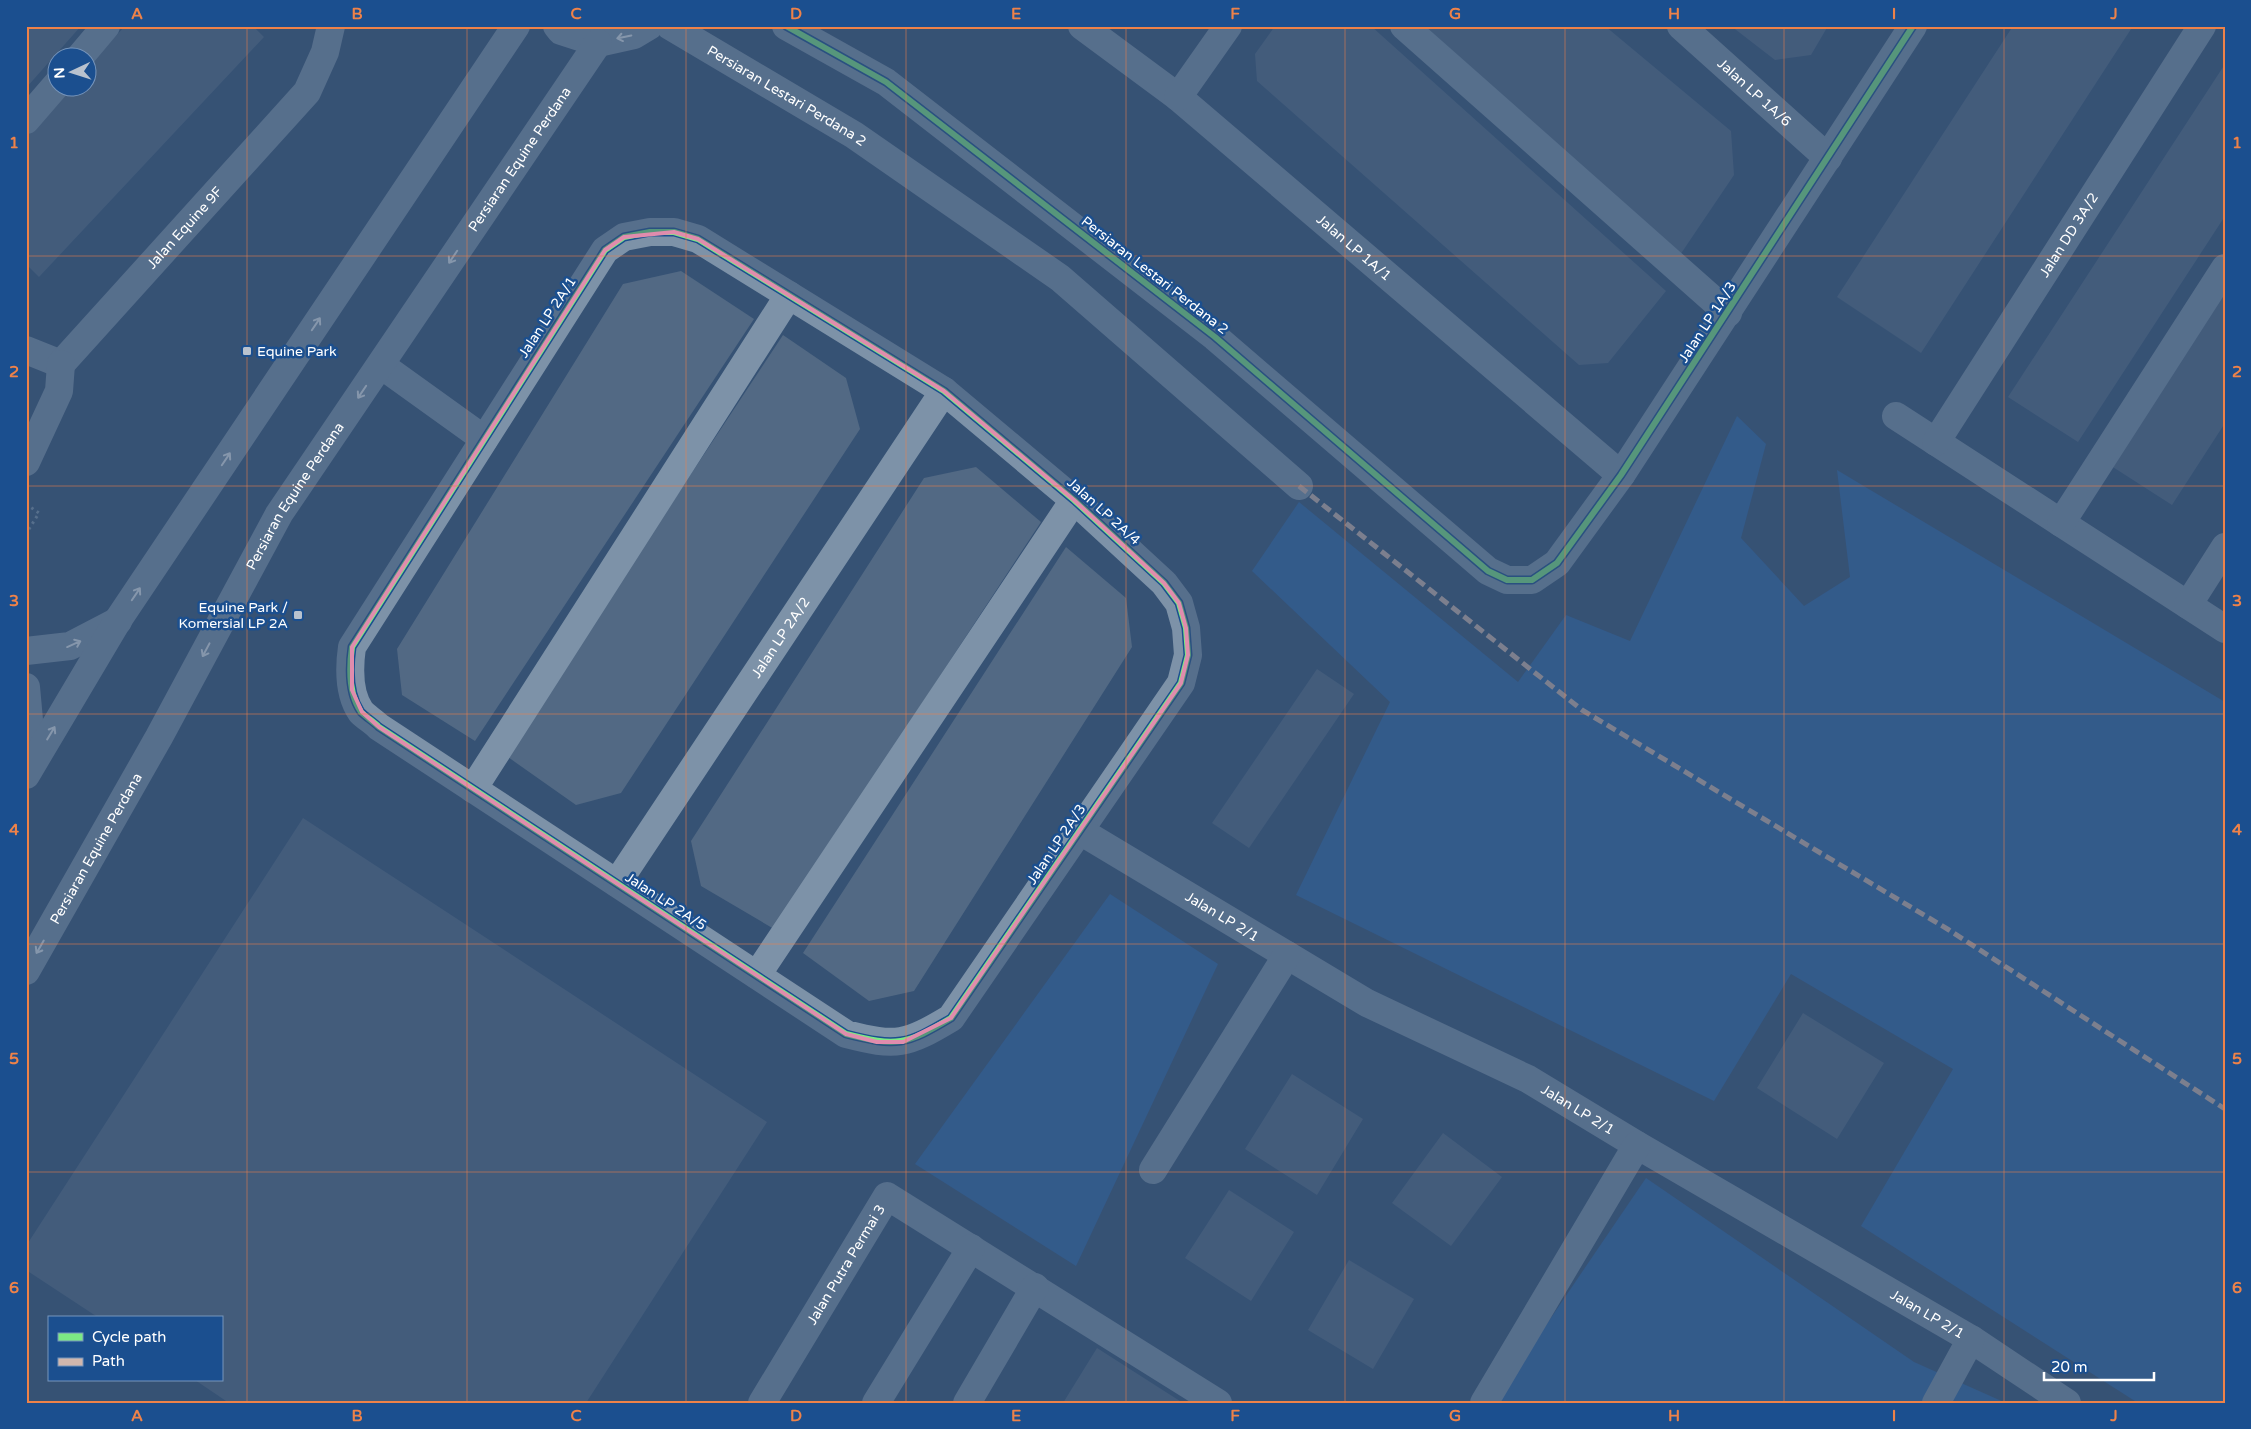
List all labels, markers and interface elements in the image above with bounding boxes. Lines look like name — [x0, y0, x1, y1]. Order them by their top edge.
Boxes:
text: A — [131, 4, 143, 24]
text: B — [351, 4, 363, 24]
text: C — [570, 4, 582, 24]
text: D — [790, 4, 802, 24]
text: E — [1011, 4, 1021, 24]
text: F — [1230, 4, 1240, 24]
text: G — [1449, 4, 1461, 24]
text: H — [1668, 4, 1680, 24]
text: I — [1892, 4, 1896, 24]
text: J — [2109, 4, 2118, 24]
one-way arrow — [617, 33, 633, 42]
street label: Persiaran Lestari Perdana 2 — [704, 42, 870, 150]
north arrow — [48, 48, 98, 98]
street label: Jalan LP 1A/6 — [1714, 55, 1795, 130]
text: N — [51, 67, 68, 79]
street label: Persiaran Equine Perdana — [465, 84, 575, 235]
text: 1 — [9, 133, 19, 153]
text: 1 — [2232, 133, 2242, 153]
street label: Jalan Equine 9F — [143, 183, 227, 273]
street label: Jalan DD 3A/2 — [2036, 190, 2102, 280]
street label: Jalan LP 1A/1 — [1313, 211, 1395, 284]
street label: Persiaran Lestari Perdana 2 — [1078, 213, 1232, 338]
one-way arrow — [448, 250, 458, 264]
street label: Jalan LP 2A/1 — [515, 274, 580, 361]
street label: Jalan LP 1A/3 — [1675, 279, 1740, 366]
one-way arrow — [311, 317, 322, 331]
place label: Equine Park — [257, 343, 337, 360]
marker: Equine Park — [241, 345, 253, 357]
text: 2 — [9, 362, 19, 382]
text: 2 — [2232, 362, 2242, 382]
one-way arrow — [357, 385, 367, 399]
street label: Persiaran Equine Perdana — [243, 419, 348, 573]
one-way arrow — [221, 452, 231, 466]
street label: Jalan LP 2A/4 — [1064, 474, 1144, 549]
one-way arrow — [131, 587, 141, 601]
text: 3 — [9, 591, 19, 611]
text: 3 — [2232, 591, 2242, 611]
street label: Jalan LP 2A/2 — [748, 594, 814, 681]
place label: Equine Park / Komersial LP 2A — [178, 599, 288, 632]
marker: Equine Park / Komersial LP 2A — [292, 609, 304, 621]
one-way arrow — [66, 638, 81, 648]
one-way arrow — [200, 643, 210, 657]
one-way arrow — [47, 726, 57, 740]
street label: Persiaran Equine Perdana — [46, 770, 146, 927]
street label: Jalan LP 2A/3 — [1023, 801, 1090, 888]
text: 4 — [9, 820, 19, 840]
text: 4 — [2232, 820, 2242, 840]
street label: Jalan LP 2A/5 — [622, 869, 709, 934]
street label: Jalan LP 2/1 — [1182, 888, 1262, 945]
one-way arrow — [35, 939, 45, 954]
text: 5 — [9, 1049, 19, 1069]
text: 5 — [2232, 1049, 2242, 1069]
street label: Jalan LP 2/1 — [1538, 1081, 1618, 1138]
street label: Jalan Putra Permai 3 — [803, 1201, 889, 1328]
text: 6 — [9, 1278, 19, 1298]
text: 6 — [2232, 1278, 2242, 1298]
street label: Jalan LP 2/1 — [1887, 1286, 1967, 1342]
legend — [48, 1316, 222, 1382]
text: Cycle path — [92, 1328, 166, 1346]
scale bar — [2044, 1349, 2154, 1381]
text: Path — [92, 1352, 125, 1370]
text: 20 m — [2051, 1358, 2088, 1376]
text: A — [131, 1406, 143, 1426]
text: B — [351, 1406, 363, 1426]
text: C — [570, 1406, 582, 1426]
text: D — [790, 1406, 802, 1426]
text: E — [1011, 1406, 1021, 1426]
text: F — [1230, 1406, 1240, 1426]
text: G — [1449, 1406, 1461, 1426]
text: H — [1668, 1406, 1680, 1426]
text: I — [1892, 1406, 1896, 1426]
text: J — [2109, 1406, 2118, 1426]

